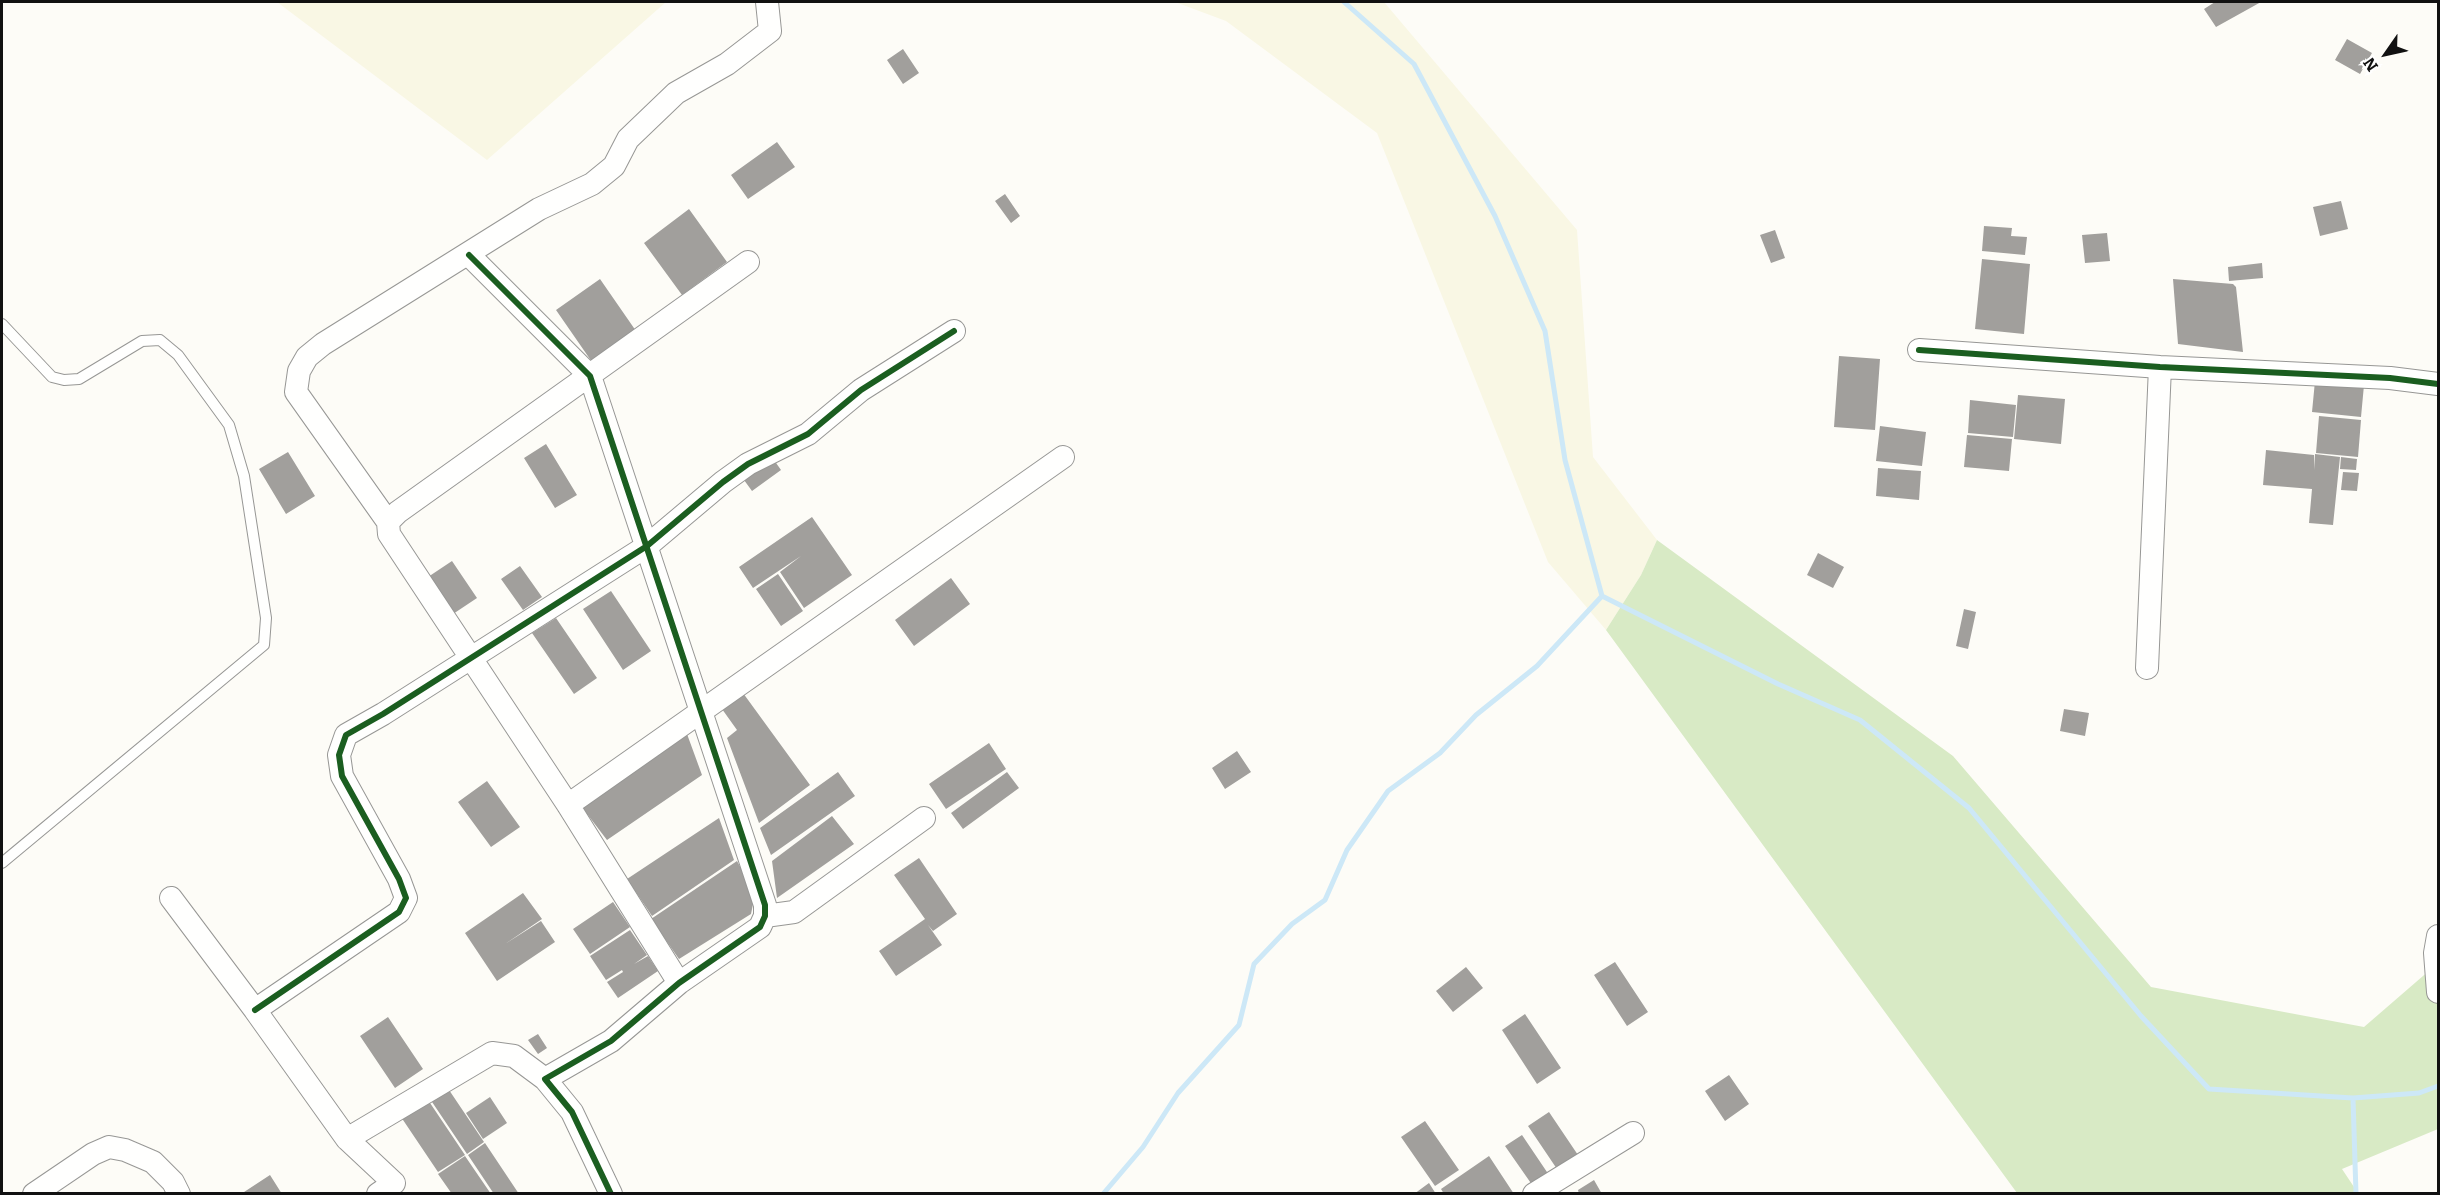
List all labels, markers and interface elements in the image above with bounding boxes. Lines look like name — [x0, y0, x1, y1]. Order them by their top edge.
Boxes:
north arrow — [2356, 24, 2416, 84]
text: N — [2359, 54, 2382, 75]

